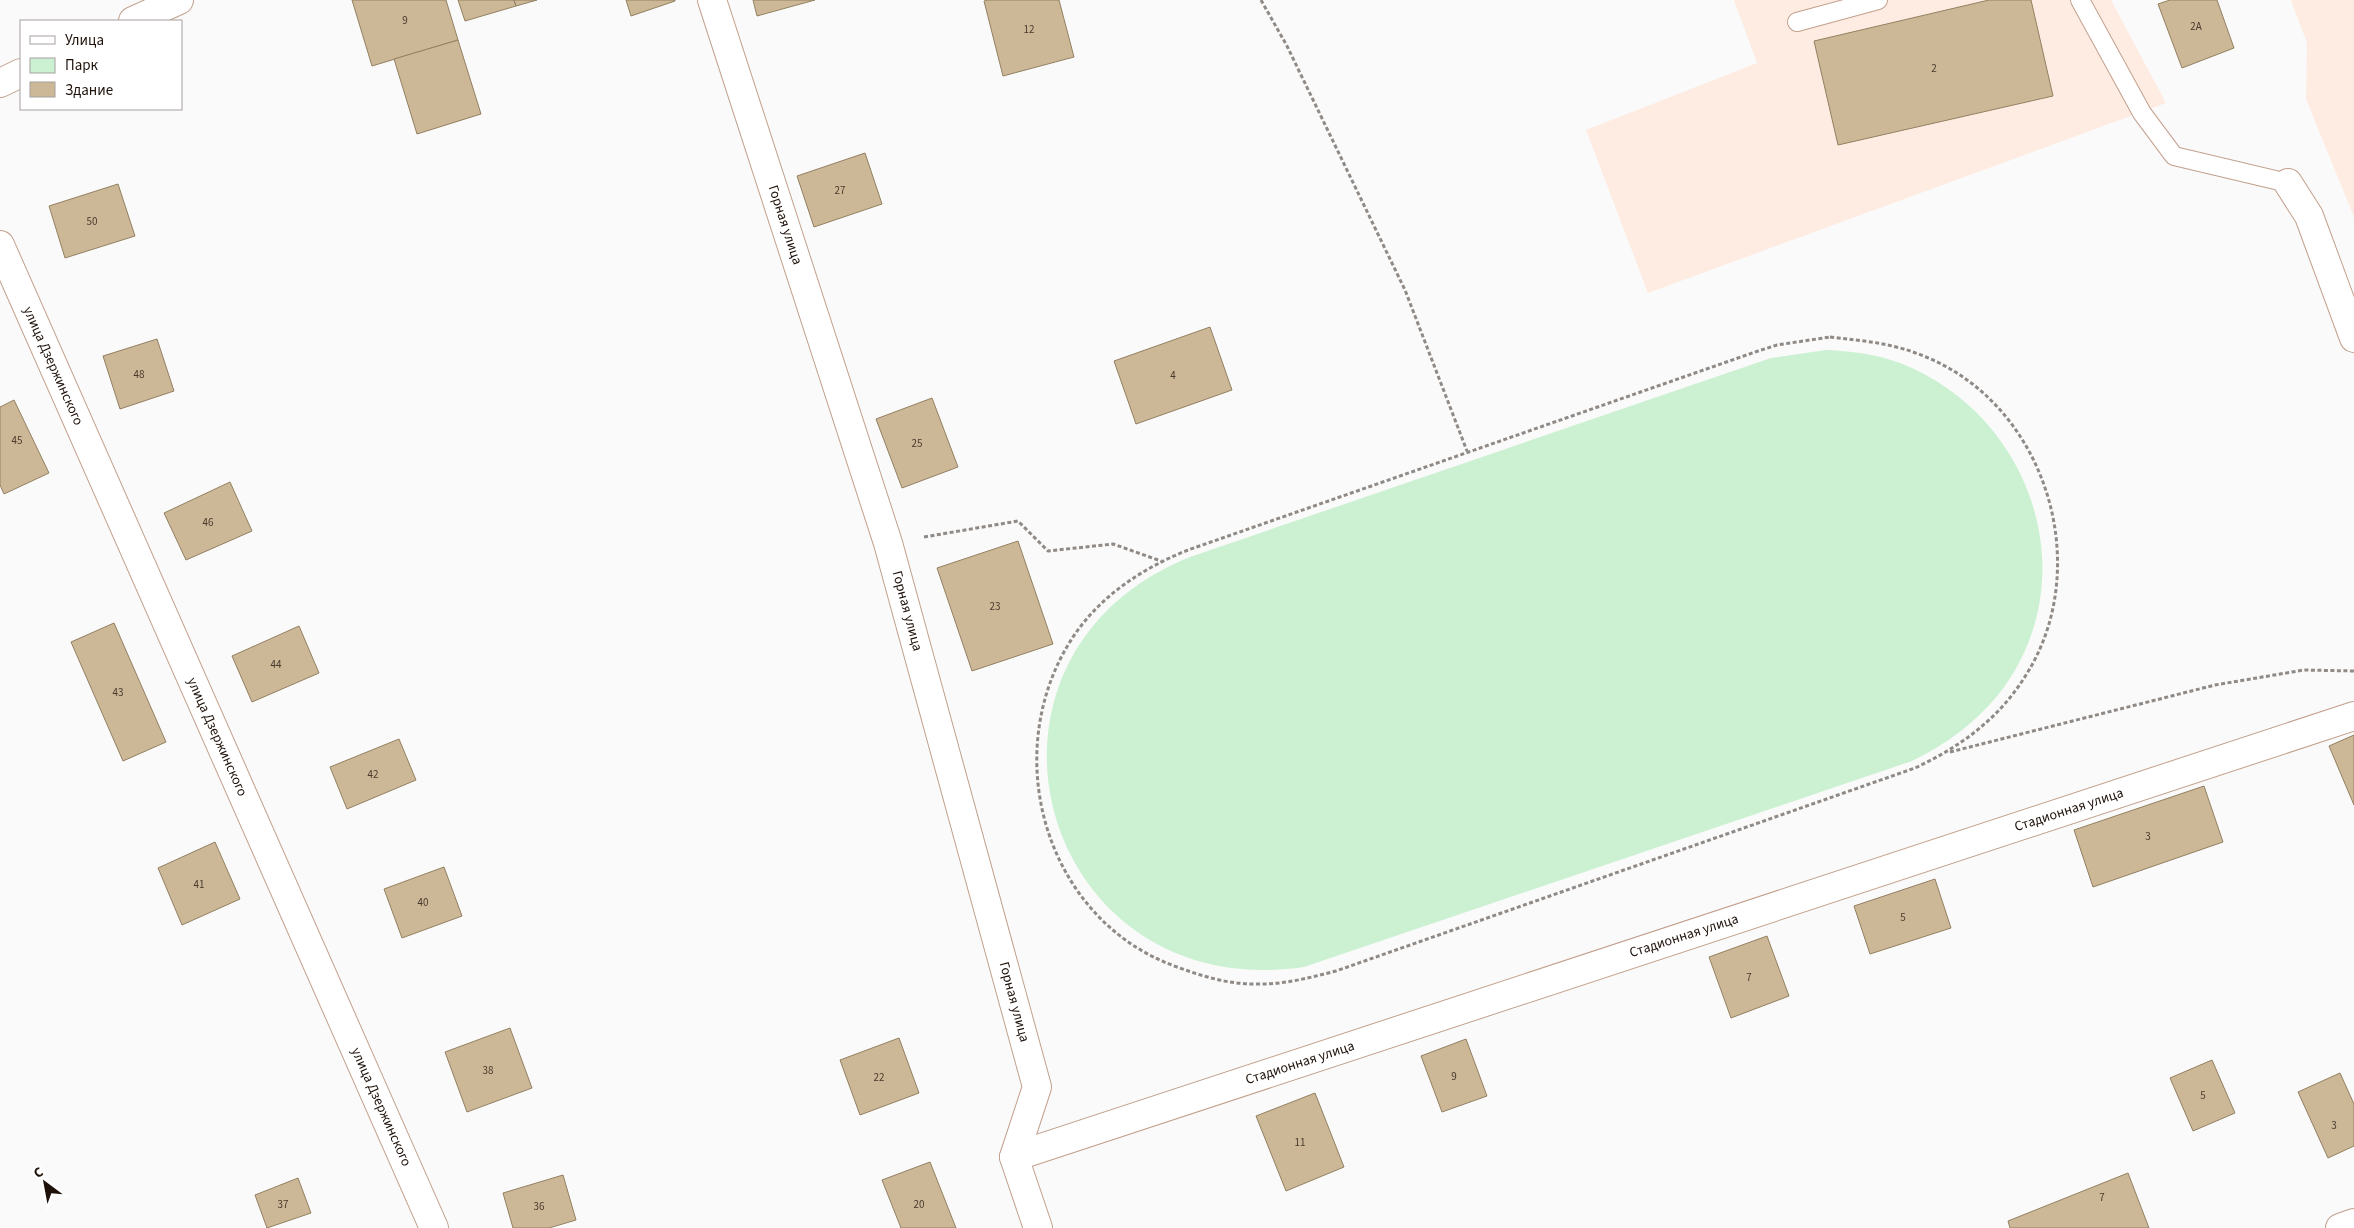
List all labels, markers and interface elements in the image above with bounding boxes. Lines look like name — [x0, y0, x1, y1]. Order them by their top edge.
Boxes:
house number: 9 — [402, 13, 408, 28]
house number: 2А — [2190, 19, 2202, 34]
legend — [20, 20, 182, 110]
house number: 12 — [1024, 22, 1034, 37]
text: Улица — [65, 30, 104, 51]
text: Парк — [65, 55, 99, 76]
house number: 2 — [1931, 61, 1937, 76]
text: Здание — [65, 80, 113, 101]
street label: Горная улица — [763, 183, 807, 267]
house number: 27 — [835, 183, 845, 198]
house number: 50 — [87, 214, 97, 229]
street label: улица Дзержинского — [18, 303, 88, 429]
house number: 48 — [134, 367, 145, 382]
house number: 4 — [1170, 368, 1176, 383]
house number: 45 — [12, 433, 22, 448]
house number: 25 — [912, 436, 922, 451]
house number: 46 — [203, 515, 214, 530]
street label: Горная улица — [887, 569, 927, 653]
house number: 23 — [990, 599, 1000, 614]
house number: 44 — [271, 657, 282, 672]
street label: улица Дзержинского — [182, 674, 252, 800]
house number: 43 — [113, 685, 123, 700]
house number: 42 — [368, 767, 378, 782]
street label: Стадионная улица — [2012, 783, 2126, 837]
house number: 3 — [2145, 829, 2151, 844]
house number: 41 — [194, 877, 204, 892]
house number: 40 — [418, 895, 428, 910]
street label: Стадионная улица — [1627, 909, 1741, 963]
house number: 5 — [1900, 910, 1906, 925]
street label: Горная улица — [994, 960, 1034, 1044]
house number: 7 — [1746, 970, 1752, 985]
street label: Стадионная улица — [1243, 1036, 1357, 1090]
street label: улица Дзержинского — [346, 1044, 416, 1170]
house number: 38 — [483, 1063, 494, 1078]
house number: 9 — [1451, 1069, 1457, 1084]
house number: 22 — [874, 1070, 884, 1085]
house number: 5 — [2200, 1088, 2206, 1103]
house number: 3 — [2331, 1118, 2337, 1133]
house number: 11 — [1295, 1135, 1305, 1150]
north arrow — [20, 1158, 70, 1208]
text: С — [30, 1162, 47, 1183]
house number: 7 — [2099, 1190, 2105, 1205]
house number: 37 — [278, 1197, 288, 1212]
house number: 20 — [914, 1197, 924, 1212]
house number: 36 — [534, 1199, 545, 1214]

